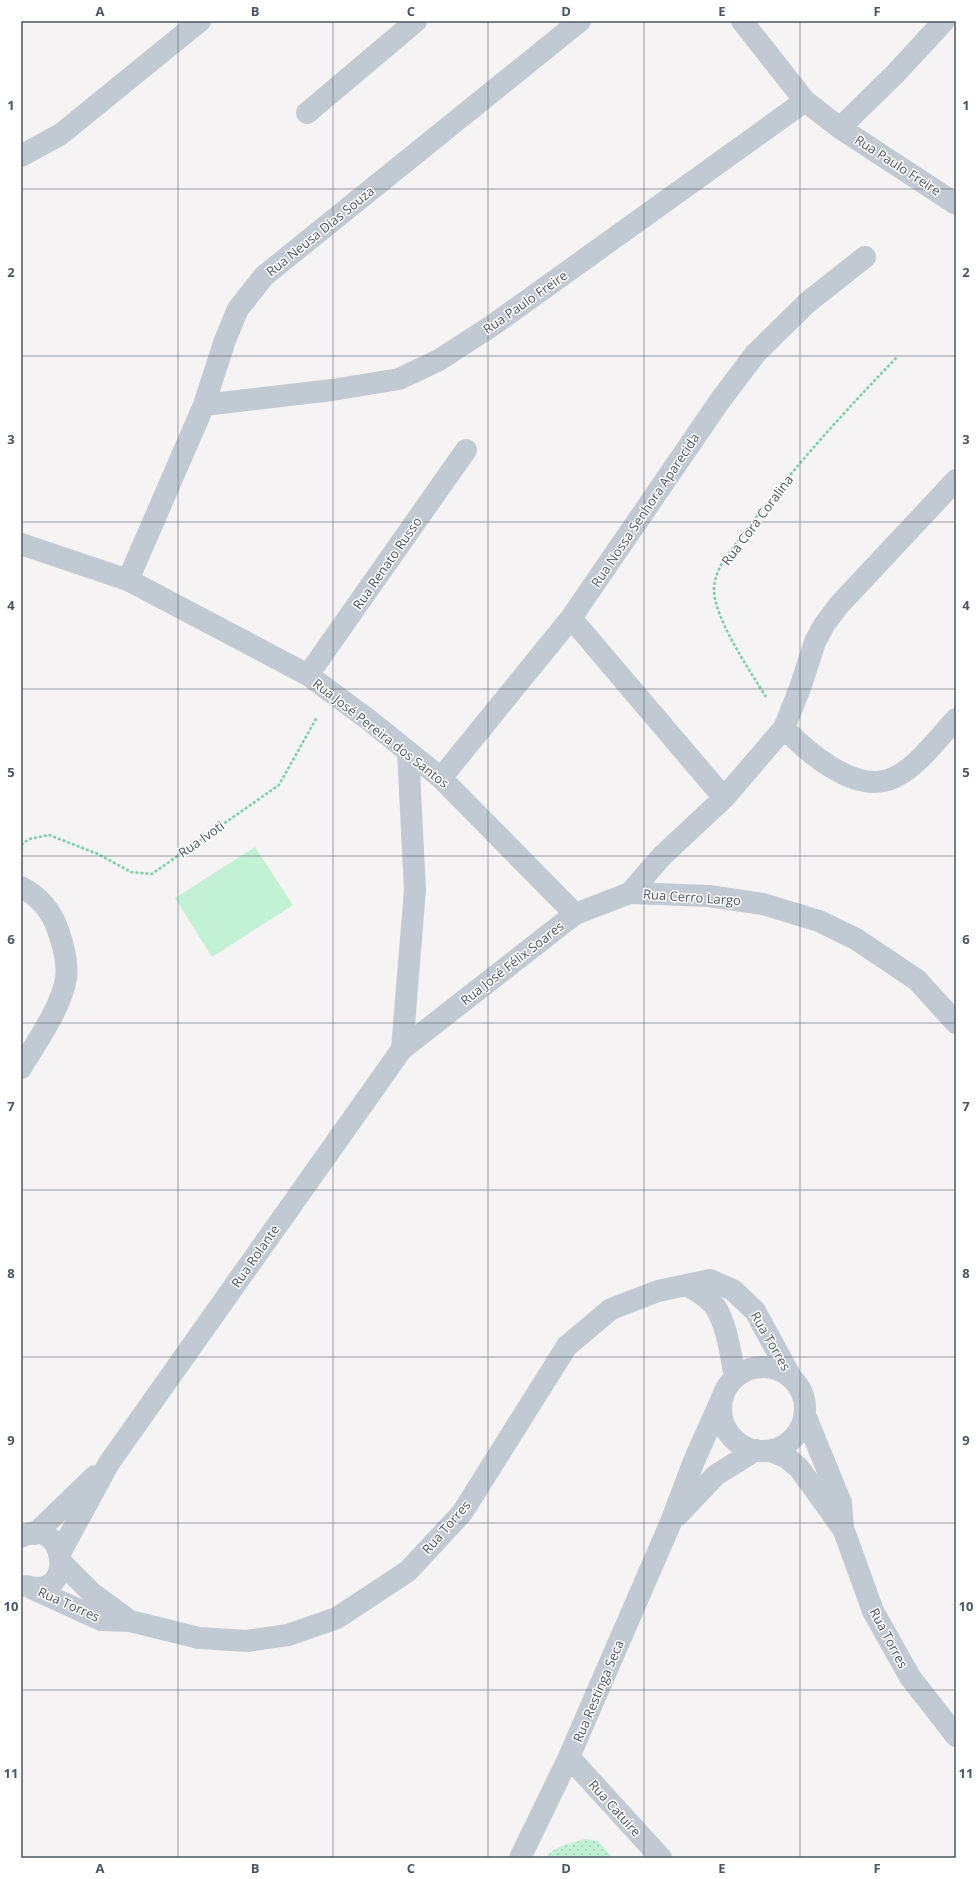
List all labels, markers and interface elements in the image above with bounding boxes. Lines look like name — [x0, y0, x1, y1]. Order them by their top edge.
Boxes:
text: A — [96, 2, 105, 20]
text: B — [251, 2, 260, 20]
text: C — [407, 2, 415, 20]
text: D — [561, 2, 571, 20]
text: E — [718, 2, 726, 20]
text: F — [873, 2, 881, 20]
text: 1 — [7, 96, 15, 114]
text: 1 — [962, 96, 970, 114]
street label: Rua Paulo Freire — [851, 130, 945, 200]
street label: Rua Neusa Dias Souza — [262, 182, 378, 280]
text: 2 — [7, 263, 15, 281]
text: 2 — [962, 263, 970, 281]
street label: Rua Paulo Freire — [479, 266, 571, 338]
text: 3 — [7, 430, 15, 448]
street label: Rua Nossa Senhora Aparecida — [587, 430, 703, 590]
text: 3 — [962, 430, 970, 448]
street label: Rua Cora Coralina — [717, 471, 797, 569]
street label: Rua Renato Russo — [348, 513, 426, 613]
text: 4 — [7, 596, 15, 614]
text: 4 — [962, 596, 970, 614]
street label: Rua José Pereira dos Santos — [309, 674, 453, 792]
text: 5 — [7, 763, 15, 781]
text: 5 — [962, 763, 970, 781]
street label: Rua Ivoti — [174, 817, 228, 861]
street label: Rua Cerro Largo — [642, 885, 742, 909]
street label: Rua José Félix Soares — [457, 917, 567, 1009]
text: 6 — [7, 930, 15, 948]
text: 6 — [962, 930, 970, 948]
text: 7 — [7, 1097, 15, 1115]
text: 7 — [962, 1097, 970, 1115]
street label: Rua Rolante — [227, 1221, 283, 1291]
text: 8 — [7, 1264, 15, 1282]
text: 8 — [962, 1264, 970, 1282]
street label: Rua Torres — [747, 1308, 795, 1374]
text: 9 — [7, 1431, 15, 1449]
text: 9 — [962, 1431, 970, 1449]
street label: Rua Torres — [418, 1496, 474, 1558]
street label: Rua Torres — [35, 1582, 103, 1626]
text: 10 — [4, 1597, 18, 1615]
text: 10 — [959, 1597, 973, 1615]
street label: Rua Torres — [866, 1605, 912, 1671]
street label: Rua Restinga Seca — [568, 1637, 628, 1745]
text: 11 — [4, 1764, 18, 1782]
text: 11 — [959, 1764, 973, 1782]
street label: Rua Catuire — [585, 1776, 645, 1840]
text: A — [96, 1859, 105, 1877]
text: B — [251, 1859, 260, 1877]
text: C — [407, 1859, 415, 1877]
text: D — [561, 1859, 571, 1877]
text: E — [718, 1859, 726, 1877]
text: F — [873, 1859, 881, 1877]

